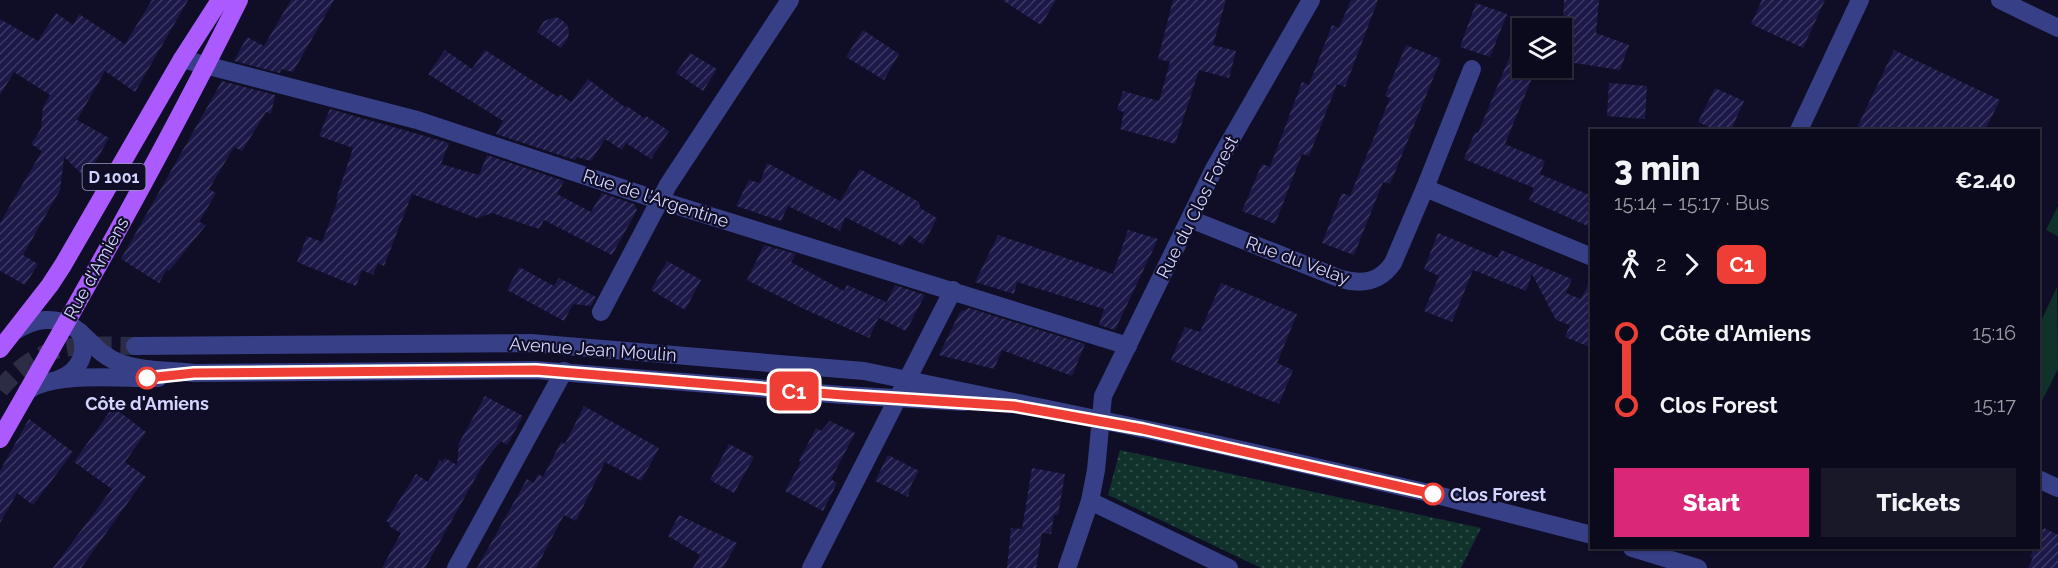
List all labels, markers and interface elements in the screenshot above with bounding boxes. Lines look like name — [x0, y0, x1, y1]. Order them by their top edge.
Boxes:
map controls — [1512, 18, 1572, 78]
button: layers — [1512, 18, 1572, 78]
street label: Rue du Clos Forest — [1152, 132, 1242, 282]
text: 3 min — [1614, 149, 1700, 188]
road number: D 1001 — [82, 164, 146, 190]
street label: Rue de l'Argentine — [580, 165, 732, 232]
text: €2.40 — [1955, 167, 2016, 193]
text: 15:14 – 15:17 · Bus — [1614, 191, 1770, 215]
street label: Rue d'Amiens — [59, 213, 133, 323]
street label: Rue du Velay — [1243, 231, 1353, 289]
icon: walk — [1614, 248, 1647, 281]
icon: forward — [1675, 248, 1708, 281]
text: 2 — [1656, 252, 1666, 276]
text: C1 — [1729, 252, 1754, 277]
text: Côte d'Amiens — [1660, 320, 1811, 346]
text: 15:16 — [1972, 321, 2016, 345]
street label: Avenue Jean Moulin — [509, 333, 677, 365]
marker: Côte d'Amiens — [136, 367, 158, 389]
line badge: C1 — [767, 372, 821, 410]
text: C1 — [782, 379, 806, 404]
text: Clos Forest — [1660, 392, 1778, 418]
place label: Côte d'Amiens — [85, 393, 209, 414]
text: 15:17 — [1974, 393, 2016, 417]
button: Start — [1614, 468, 1809, 537]
button: Tickets — [1821, 468, 2016, 537]
marker: Clos Forest — [1422, 483, 1444, 505]
place label: Clos Forest — [1450, 484, 1546, 505]

